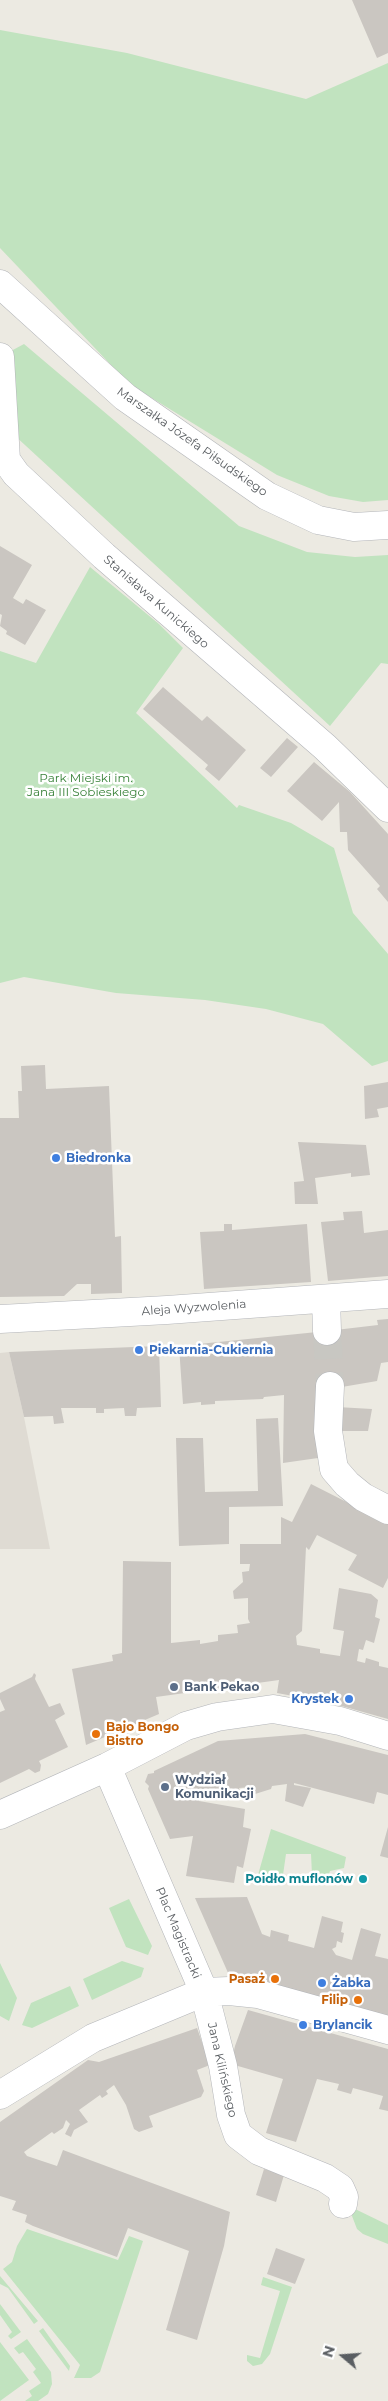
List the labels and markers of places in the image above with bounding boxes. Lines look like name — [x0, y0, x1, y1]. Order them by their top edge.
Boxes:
place label: Biedronka — [66, 1151, 131, 1165]
marker: Biedronka — [50, 1152, 62, 1164]
place label: Piekarnia-Cukiernia — [149, 1343, 273, 1357]
marker: Piekarnia-Cukiernia — [133, 1344, 145, 1356]
place label: Bank Pekao — [184, 1680, 259, 1694]
marker: Bank Pekao — [168, 1681, 180, 1693]
place label: Krystek — [291, 1692, 339, 1706]
marker: Krystek — [343, 1693, 355, 1705]
place label: Bajo Bongo Bistro — [106, 1720, 179, 1748]
marker: Bajo Bongo Bistro — [90, 1728, 102, 1740]
place label: Wydział Komunikacji — [175, 1773, 254, 1801]
marker: Wydział Komunikacji — [159, 1781, 171, 1793]
place label: Poidło muflonów — [245, 1872, 353, 1886]
marker: Poidło muflonów — [357, 1873, 369, 1885]
place label: Pasaż — [229, 1972, 265, 1986]
marker: Pasaż — [269, 1973, 281, 1985]
place label: Żabka — [332, 1976, 371, 1990]
marker: Żabka — [316, 1977, 328, 1989]
place label: Filip — [321, 1993, 348, 2007]
marker: Filip — [352, 1994, 364, 2006]
place label: Brylancik — [313, 2018, 372, 2032]
marker: Brylancik — [297, 2019, 309, 2031]

